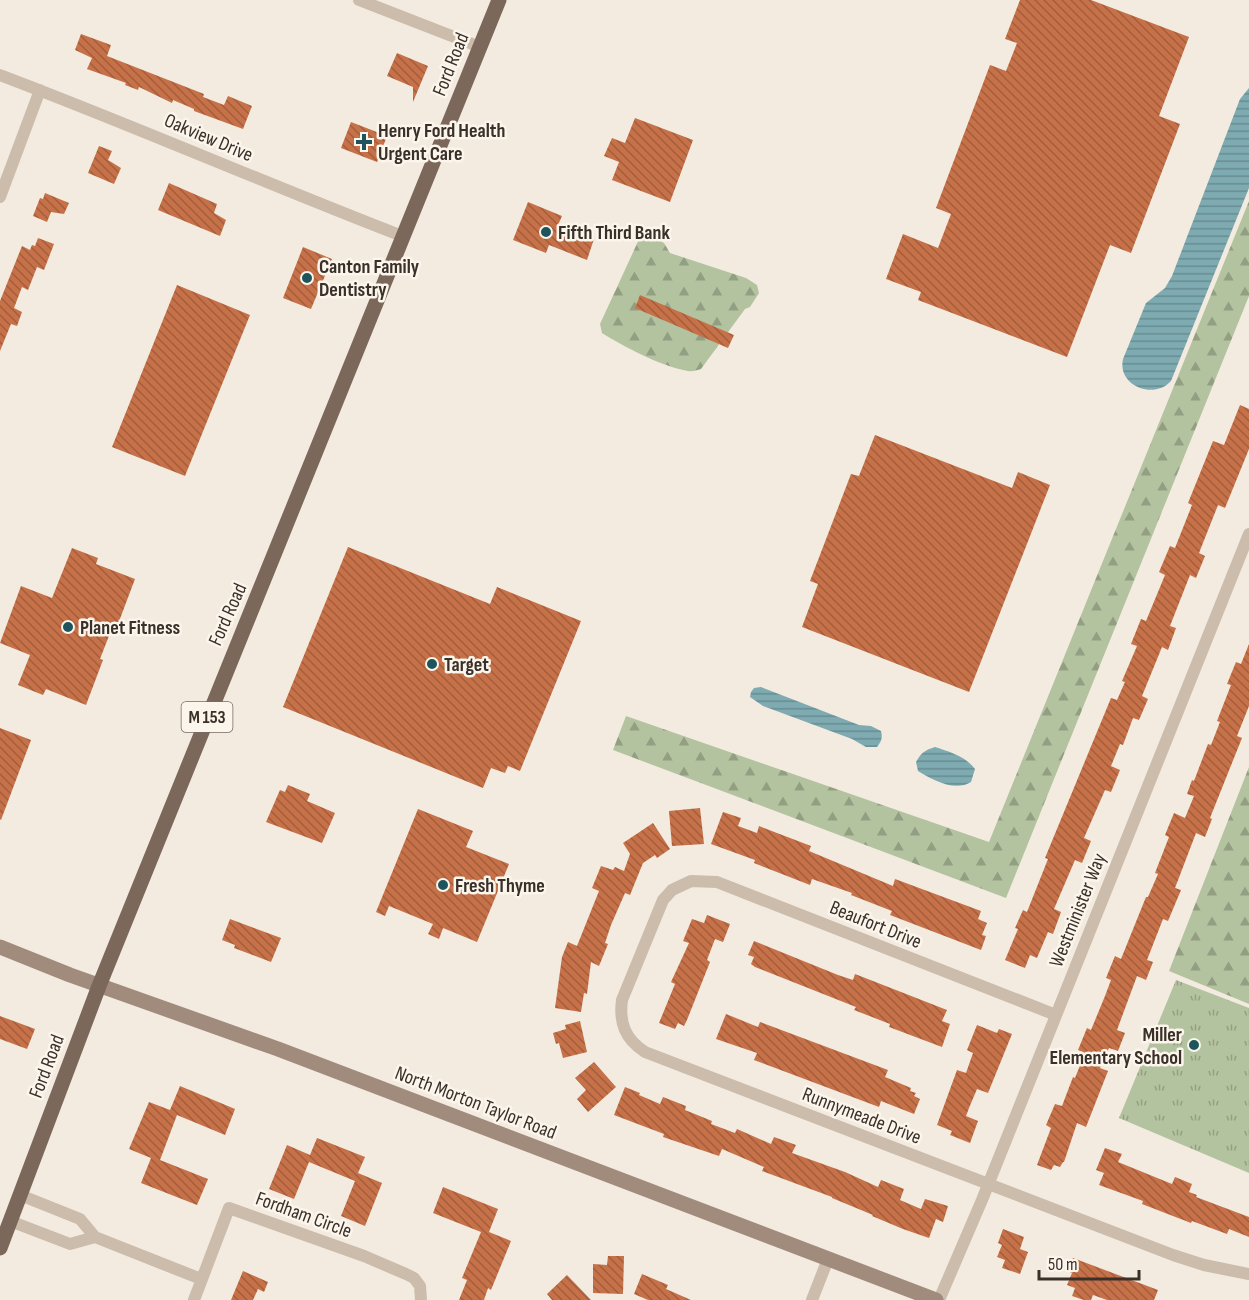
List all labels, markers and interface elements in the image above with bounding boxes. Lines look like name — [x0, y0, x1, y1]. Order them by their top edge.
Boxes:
street label: Ford Road — [427, 29, 474, 99]
street label: Oakview Drive — [161, 109, 256, 167]
place label: Henry Ford Health Urgent Care — [378, 119, 505, 166]
marker: Henry Ford Health Urgent Care — [355, 133, 373, 151]
place label: Fifth Third Bank — [558, 221, 670, 245]
marker: Fifth Third Bank — [539, 225, 553, 239]
place label: Canton Family Dentistry — [319, 255, 420, 302]
marker: Canton Family Dentistry — [300, 271, 314, 285]
street label: Ford Road — [204, 579, 252, 649]
place label: Planet Fitness — [80, 616, 180, 640]
marker: Planet Fitness — [61, 620, 75, 634]
place label: Target — [444, 653, 489, 677]
marker: Target — [425, 657, 439, 671]
road number: M 153 — [182, 702, 232, 732]
street label: Westminister Way — [1044, 850, 1112, 971]
place label: Fresh Thyme — [455, 874, 545, 898]
marker: Fresh Thyme — [436, 878, 450, 892]
street label: Beaufort Drive — [826, 896, 925, 954]
place label: Miller Elementary School — [1049, 1023, 1182, 1070]
street label: Ford Road — [24, 1031, 70, 1101]
marker: Miller Elementary School — [1187, 1038, 1201, 1052]
street label: North Morton Taylor Road — [392, 1061, 560, 1145]
street label: Runnymeade Drive — [799, 1082, 925, 1150]
street label: Fordham Circle — [252, 1187, 355, 1243]
scale bar — [1039, 1243, 1140, 1281]
text: 50 m — [1048, 1254, 1078, 1275]

